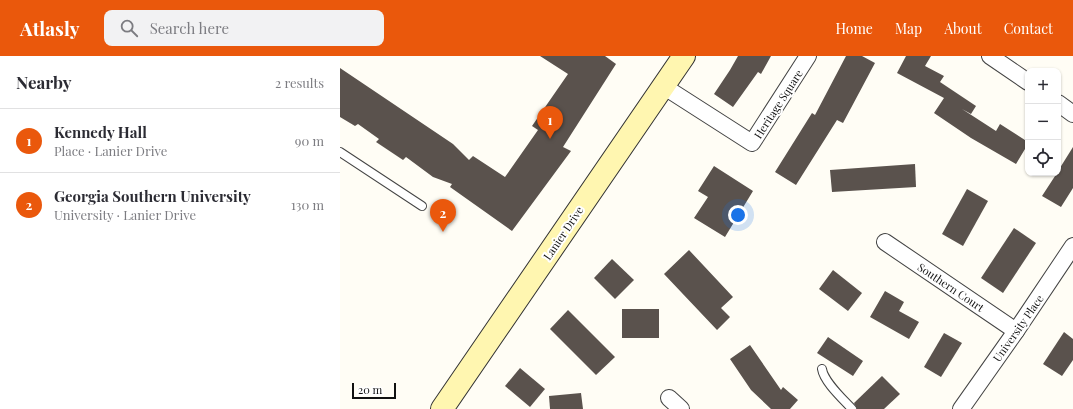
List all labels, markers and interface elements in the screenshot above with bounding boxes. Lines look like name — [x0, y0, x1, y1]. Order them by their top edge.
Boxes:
search box — [104, 10, 384, 46]
text: Atlasly — [20, 15, 80, 41]
icon: search — [118, 17, 140, 39]
text: Search here — [150, 18, 229, 38]
text: Home — [835, 19, 873, 38]
text: Map — [895, 19, 922, 38]
text: About — [944, 19, 982, 38]
text: Contact — [1004, 19, 1053, 38]
street label: Heritage Square — [750, 66, 806, 141]
map controls — [1025, 68, 1061, 176]
button: + — [1025, 68, 1061, 104]
text: Nearby — [16, 71, 71, 93]
text: 2 results — [275, 74, 324, 91]
button: − — [1025, 104, 1061, 140]
pin: 1 — [537, 106, 563, 139]
text: Kennedy Hall — [54, 122, 147, 142]
text: 1 — [27, 132, 31, 149]
text: 90 m — [295, 132, 324, 149]
button: locate — [1025, 140, 1061, 176]
text: Place · Lanier Drive — [54, 142, 167, 159]
text: Georgia Southern University — [54, 186, 251, 206]
text: 2 — [26, 196, 32, 213]
text: 130 m — [291, 196, 324, 213]
pin: 2 — [430, 199, 456, 232]
street label: Lanier Drive — [540, 203, 587, 263]
your location — [728, 205, 748, 225]
text: University · Lanier Drive — [54, 206, 196, 223]
street label: Southern Court — [915, 259, 987, 315]
street label: University Place — [989, 291, 1047, 365]
scale bar — [352, 381, 396, 400]
text: 20 m — [358, 382, 382, 397]

